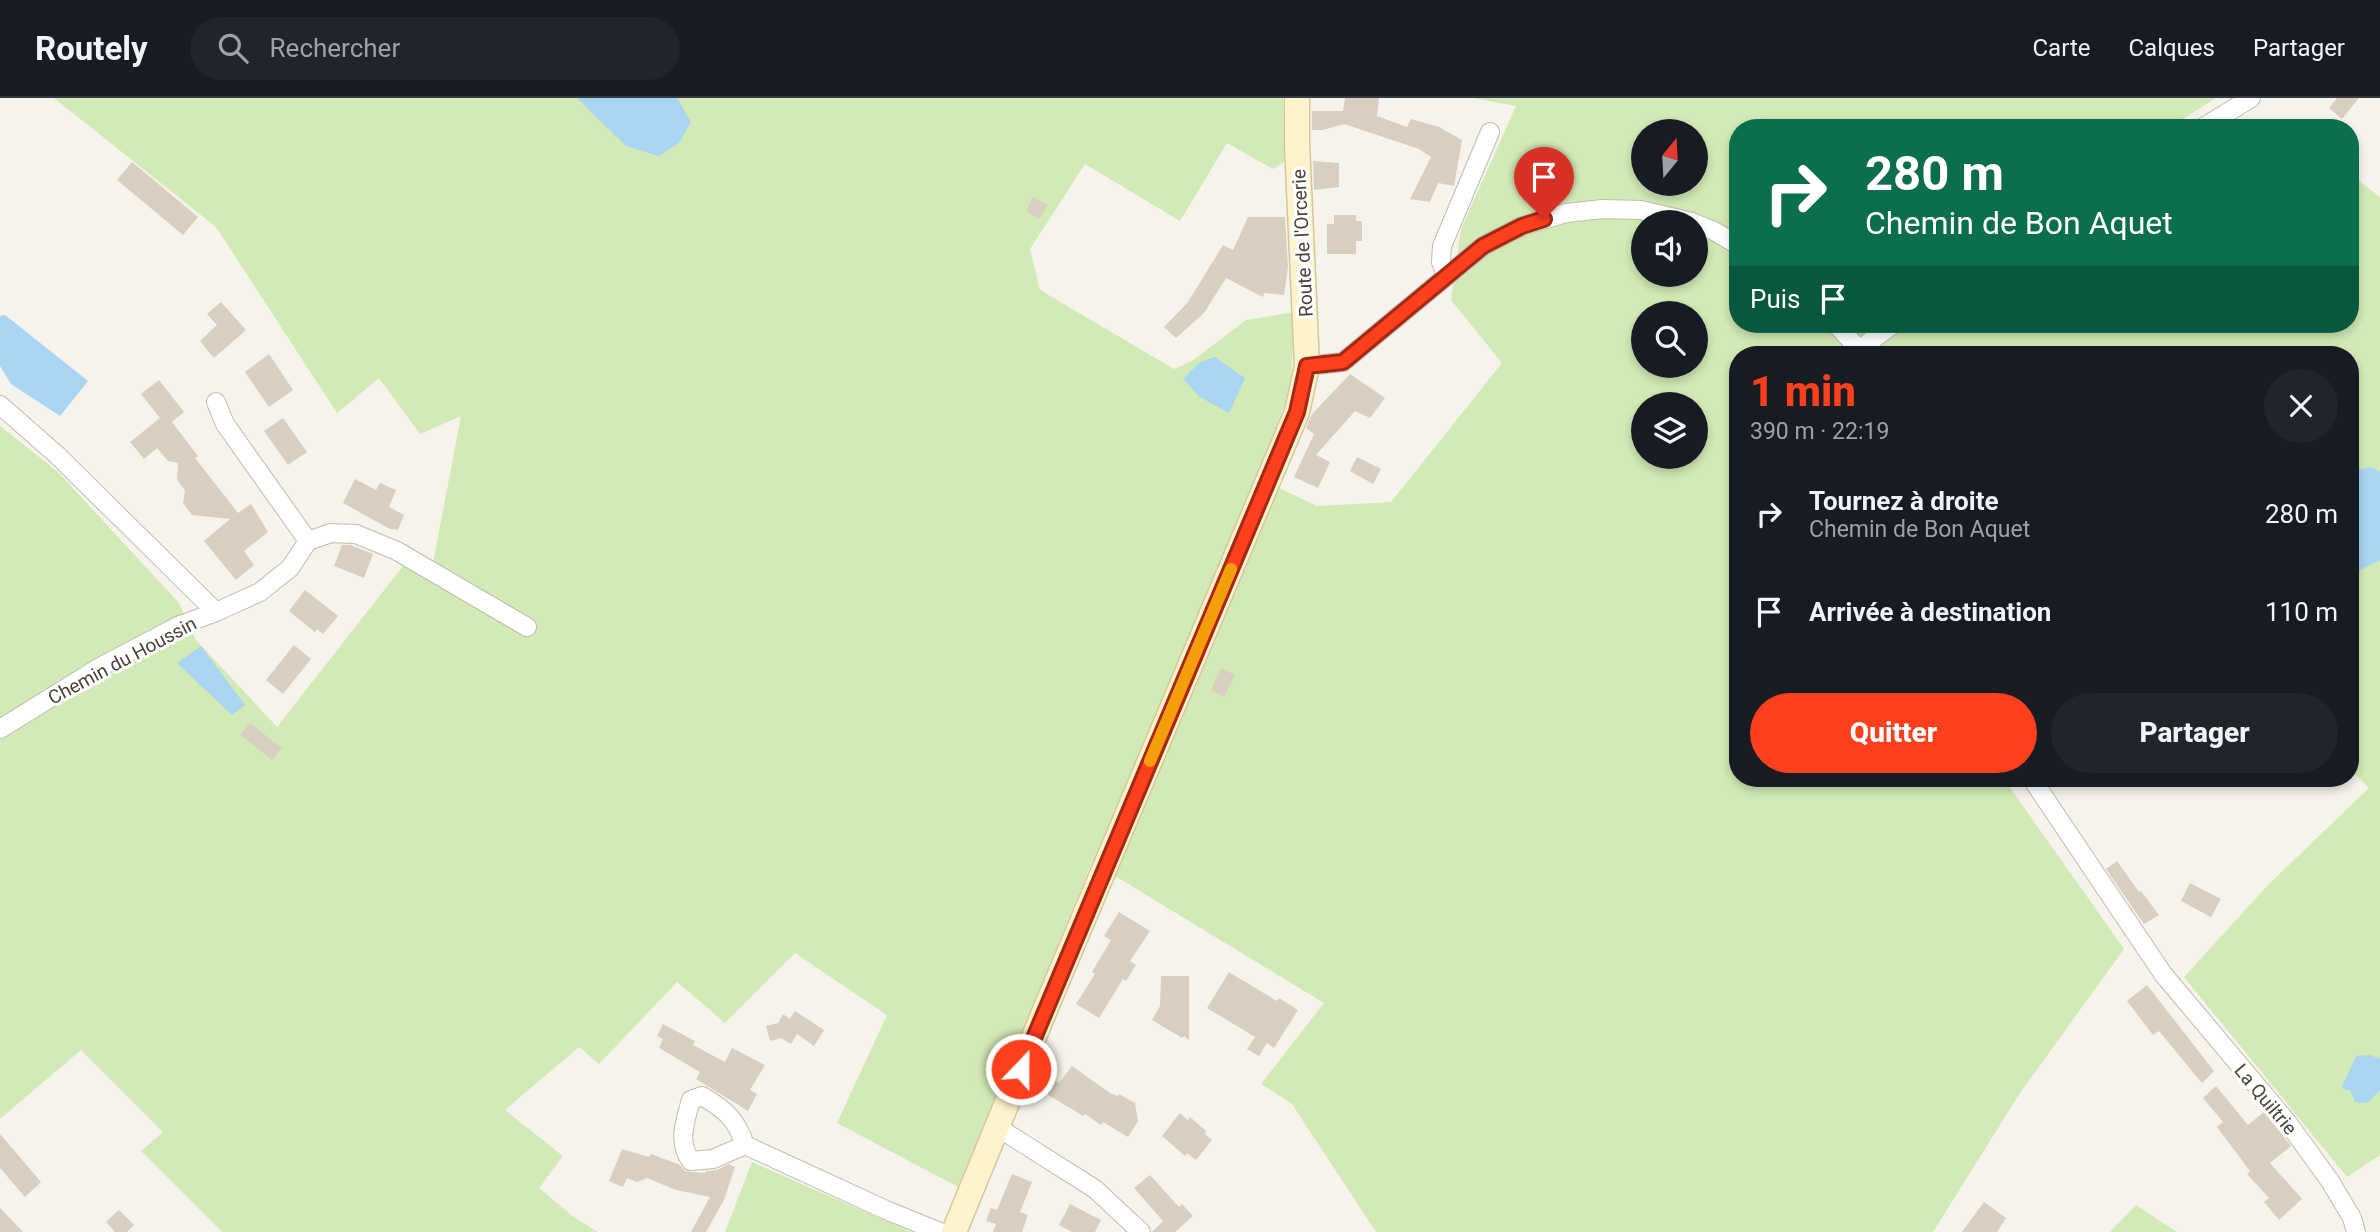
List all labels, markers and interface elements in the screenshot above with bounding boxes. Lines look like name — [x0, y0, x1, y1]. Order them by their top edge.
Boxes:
search box — [190, 17, 680, 80]
text: Routely — [35, 29, 148, 68]
icon: search — [214, 29, 252, 67]
text: Rechercher — [270, 33, 400, 63]
text: Carte — [2032, 34, 2090, 62]
text: Calques — [2128, 34, 2215, 62]
text: Partager — [2253, 34, 2345, 62]
north arrow — [1631, 119, 1708, 196]
map controls — [1631, 119, 1708, 469]
text: 280 m — [1865, 145, 2004, 202]
pin — [1514, 147, 1574, 219]
icon: right — [1750, 147, 1841, 238]
icon: arrive — [1525, 158, 1563, 196]
street label: Route de l'Orcerie — [1287, 168, 1318, 317]
text: Chemin de Bon Aquet — [1865, 204, 2173, 242]
button: sound — [1631, 210, 1708, 287]
icon: arrive — [1814, 280, 1852, 318]
text: Puis — [1750, 284, 1800, 314]
button: search — [1631, 301, 1708, 378]
text: 1 min — [1750, 367, 1856, 416]
button: close — [2264, 369, 2338, 443]
button: layers — [1631, 392, 1708, 469]
text: 390 m · 22:19 — [1750, 418, 1889, 445]
text: Tournez à droite — [1809, 486, 1999, 516]
icon: right — [1750, 495, 1788, 533]
text: 280 m — [2265, 499, 2338, 529]
text: Chemin de Bon Aquet — [1809, 516, 2030, 543]
icon: arrive — [1750, 593, 1788, 631]
text: Arrivée à destination — [1809, 597, 2051, 627]
text: 110 m — [2265, 597, 2338, 627]
street label: Chemin du Houssin — [44, 612, 200, 709]
button: Quitter — [1750, 693, 2037, 773]
button: Partager — [2051, 693, 2338, 773]
position arrow — [984, 1032, 1058, 1106]
street label: La Quiltrie — [2229, 1059, 2302, 1139]

